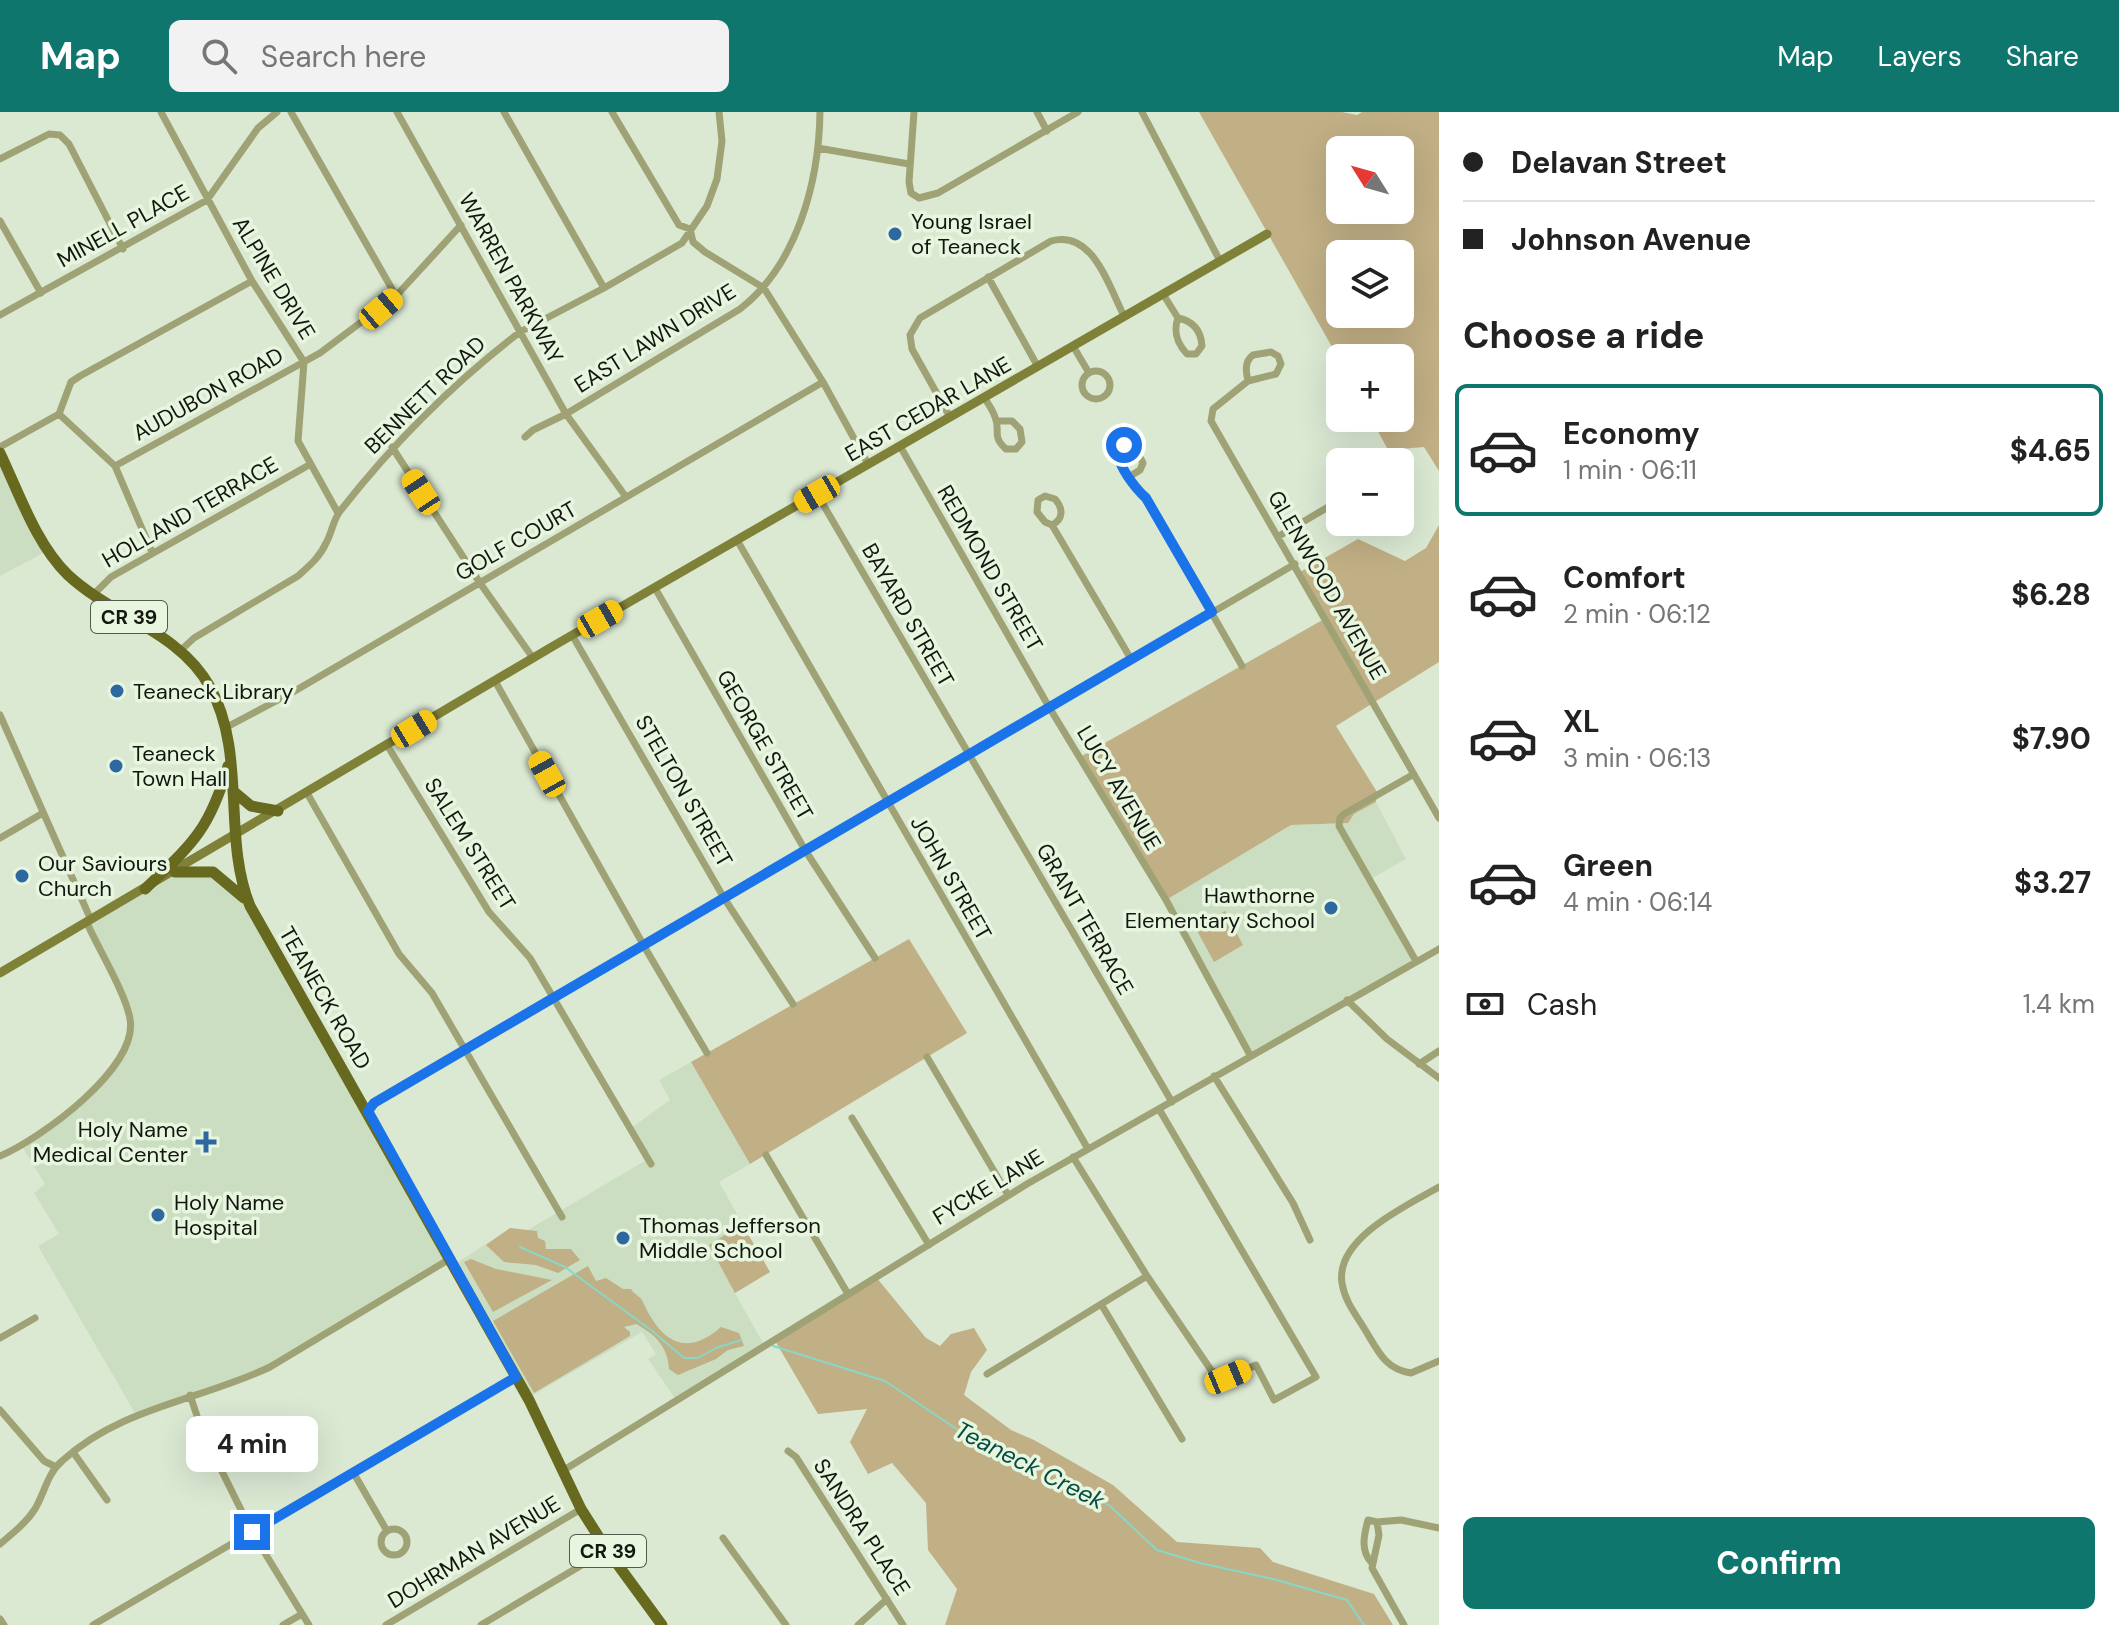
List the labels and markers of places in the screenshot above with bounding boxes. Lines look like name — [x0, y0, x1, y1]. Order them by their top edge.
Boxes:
place label: Young Israel of Teaneck — [911, 207, 1032, 261]
marker: Young Israel of Teaneck — [886, 225, 904, 243]
place label: Teaneck Library — [133, 677, 294, 706]
marker: Teaneck Library — [108, 682, 126, 700]
place label: Teaneck Town Hall — [132, 739, 227, 793]
marker: Teaneck Town Hall — [107, 757, 125, 775]
place label: Our Saviours Church — [38, 849, 168, 903]
marker: Our Saviours Church — [13, 867, 31, 885]
place label: Hawthorne Elementary School — [1125, 881, 1315, 935]
marker: Hawthorne Elementary School — [1322, 899, 1340, 917]
place label: Holy Name Medical Center — [33, 1115, 188, 1169]
marker: Holy Name Medical Center — [195, 1131, 217, 1153]
place label: Holy Name Hospital — [174, 1188, 284, 1242]
marker: Holy Name Hospital — [149, 1206, 167, 1224]
place label: Thomas Jefferson Middle School — [639, 1211, 821, 1265]
marker: Thomas Jefferson Middle School — [614, 1229, 632, 1247]

